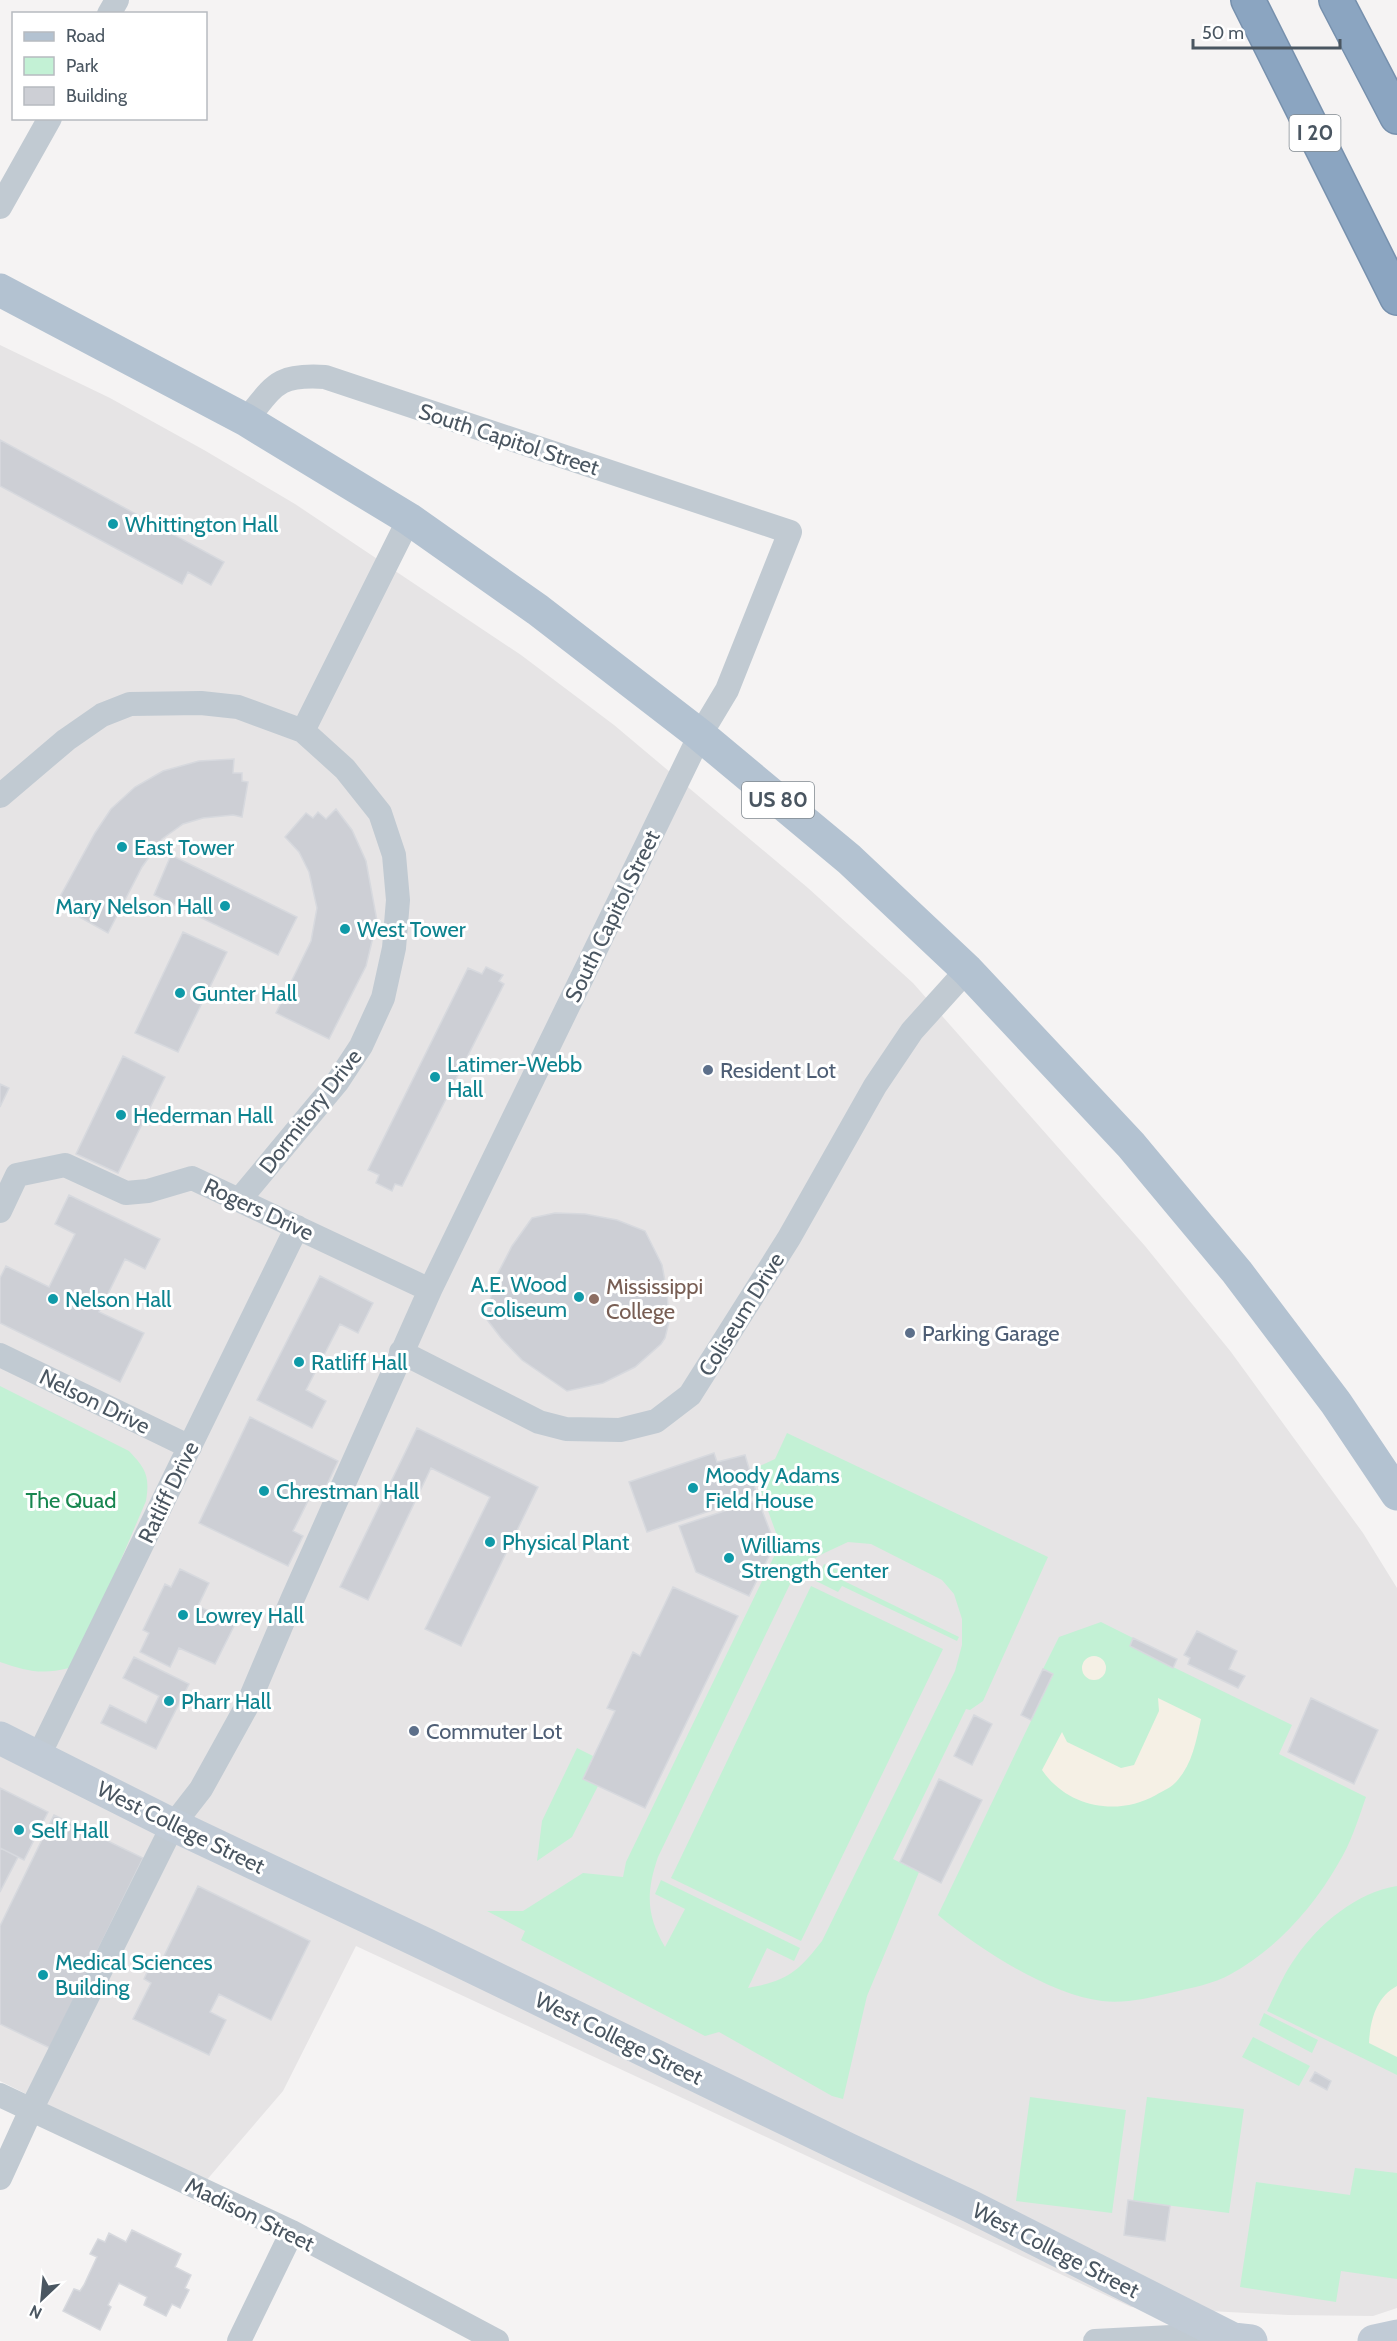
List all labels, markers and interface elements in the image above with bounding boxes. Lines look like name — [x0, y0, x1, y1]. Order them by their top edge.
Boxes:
legend — [12, 12, 207, 120]
scale bar — [1193, 12, 1340, 50]
text: 50 m — [1202, 22, 1244, 44]
text: Road — [66, 25, 105, 47]
text: Park — [66, 55, 99, 77]
text: Building — [66, 85, 128, 107]
road number: I 20 — [1290, 115, 1340, 151]
street label: South Capitol Street — [415, 398, 603, 482]
place label: Whittington Hall — [125, 511, 279, 538]
marker: Whittington Hall — [106, 517, 120, 531]
road number: US 80 — [742, 782, 814, 818]
street label: South Capitol Street — [559, 825, 666, 1007]
place label: East Tower — [134, 834, 234, 861]
marker: East Tower — [115, 840, 129, 854]
place label: Mary Nelson Hall — [55, 893, 214, 920]
marker: Mary Nelson Hall — [218, 899, 232, 913]
place label: West Tower — [357, 916, 466, 943]
marker: West Tower — [338, 922, 352, 936]
place label: Gunter Hall — [192, 980, 298, 1007]
marker: Gunter Hall — [173, 986, 187, 1000]
street label: Dormitory Drive — [253, 1044, 367, 1179]
place label: Latimer-Webb Hall — [447, 1051, 582, 1103]
place label: Resident Lot — [720, 1057, 837, 1084]
marker: Resident Lot — [701, 1063, 715, 1077]
marker: Latimer-Webb Hall — [428, 1070, 442, 1084]
place label: Hederman Hall — [133, 1102, 274, 1129]
marker: Hederman Hall — [114, 1108, 128, 1122]
street label: Rogers Drive — [200, 1172, 318, 1247]
street label: Coliseum Drive — [693, 1247, 790, 1381]
place label: A.E. Wood Coliseum — [471, 1271, 567, 1323]
place label: Mississippi College — [606, 1273, 703, 1325]
place label: Nelson Hall — [65, 1286, 172, 1313]
marker: A.E. Wood Coliseum — [572, 1290, 586, 1304]
marker: Nelson Hall — [46, 1292, 60, 1306]
marker: Mississippi College — [587, 1292, 601, 1306]
place label: Parking Garage — [922, 1320, 1059, 1347]
marker: Parking Garage — [903, 1326, 917, 1340]
place label: Ratliff Hall — [311, 1349, 408, 1376]
marker: Ratliff Hall — [292, 1355, 306, 1369]
street label: Nelson Drive — [35, 1363, 154, 1440]
street label: Ratliff Drive — [132, 1437, 205, 1547]
place label: Moody Adams Field House — [705, 1462, 840, 1514]
place label: Chrestman Hall — [276, 1478, 420, 1505]
marker: Moody Adams Field House — [686, 1481, 700, 1495]
marker: Chrestman Hall — [257, 1484, 271, 1498]
park label: The Quad — [26, 1487, 116, 1514]
place label: Physical Plant — [502, 1529, 630, 1556]
place label: Williams Strength Center — [741, 1532, 889, 1584]
marker: Physical Plant — [483, 1535, 497, 1549]
marker: Williams Strength Center — [722, 1551, 736, 1565]
place label: Lowrey Hall — [195, 1602, 305, 1629]
marker: Lowrey Hall — [176, 1608, 190, 1622]
place label: Pharr Hall — [181, 1688, 272, 1715]
marker: Pharr Hall — [162, 1694, 176, 1708]
place label: Commuter Lot — [426, 1718, 563, 1745]
marker: Commuter Lot — [407, 1724, 421, 1738]
street label: West College Street — [92, 1775, 270, 1880]
place label: Self Hall — [31, 1817, 110, 1844]
marker: Self Hall — [12, 1823, 26, 1837]
place label: Medical Sciences Building — [55, 1949, 213, 2001]
marker: Medical Sciences Building — [36, 1968, 50, 1982]
street label: West College Street — [530, 1986, 708, 2091]
street label: Madison Street — [181, 2172, 319, 2258]
street label: West College Street — [968, 2197, 1144, 2304]
north arrow — [12, 2269, 72, 2329]
text: N — [26, 2301, 45, 2323]

